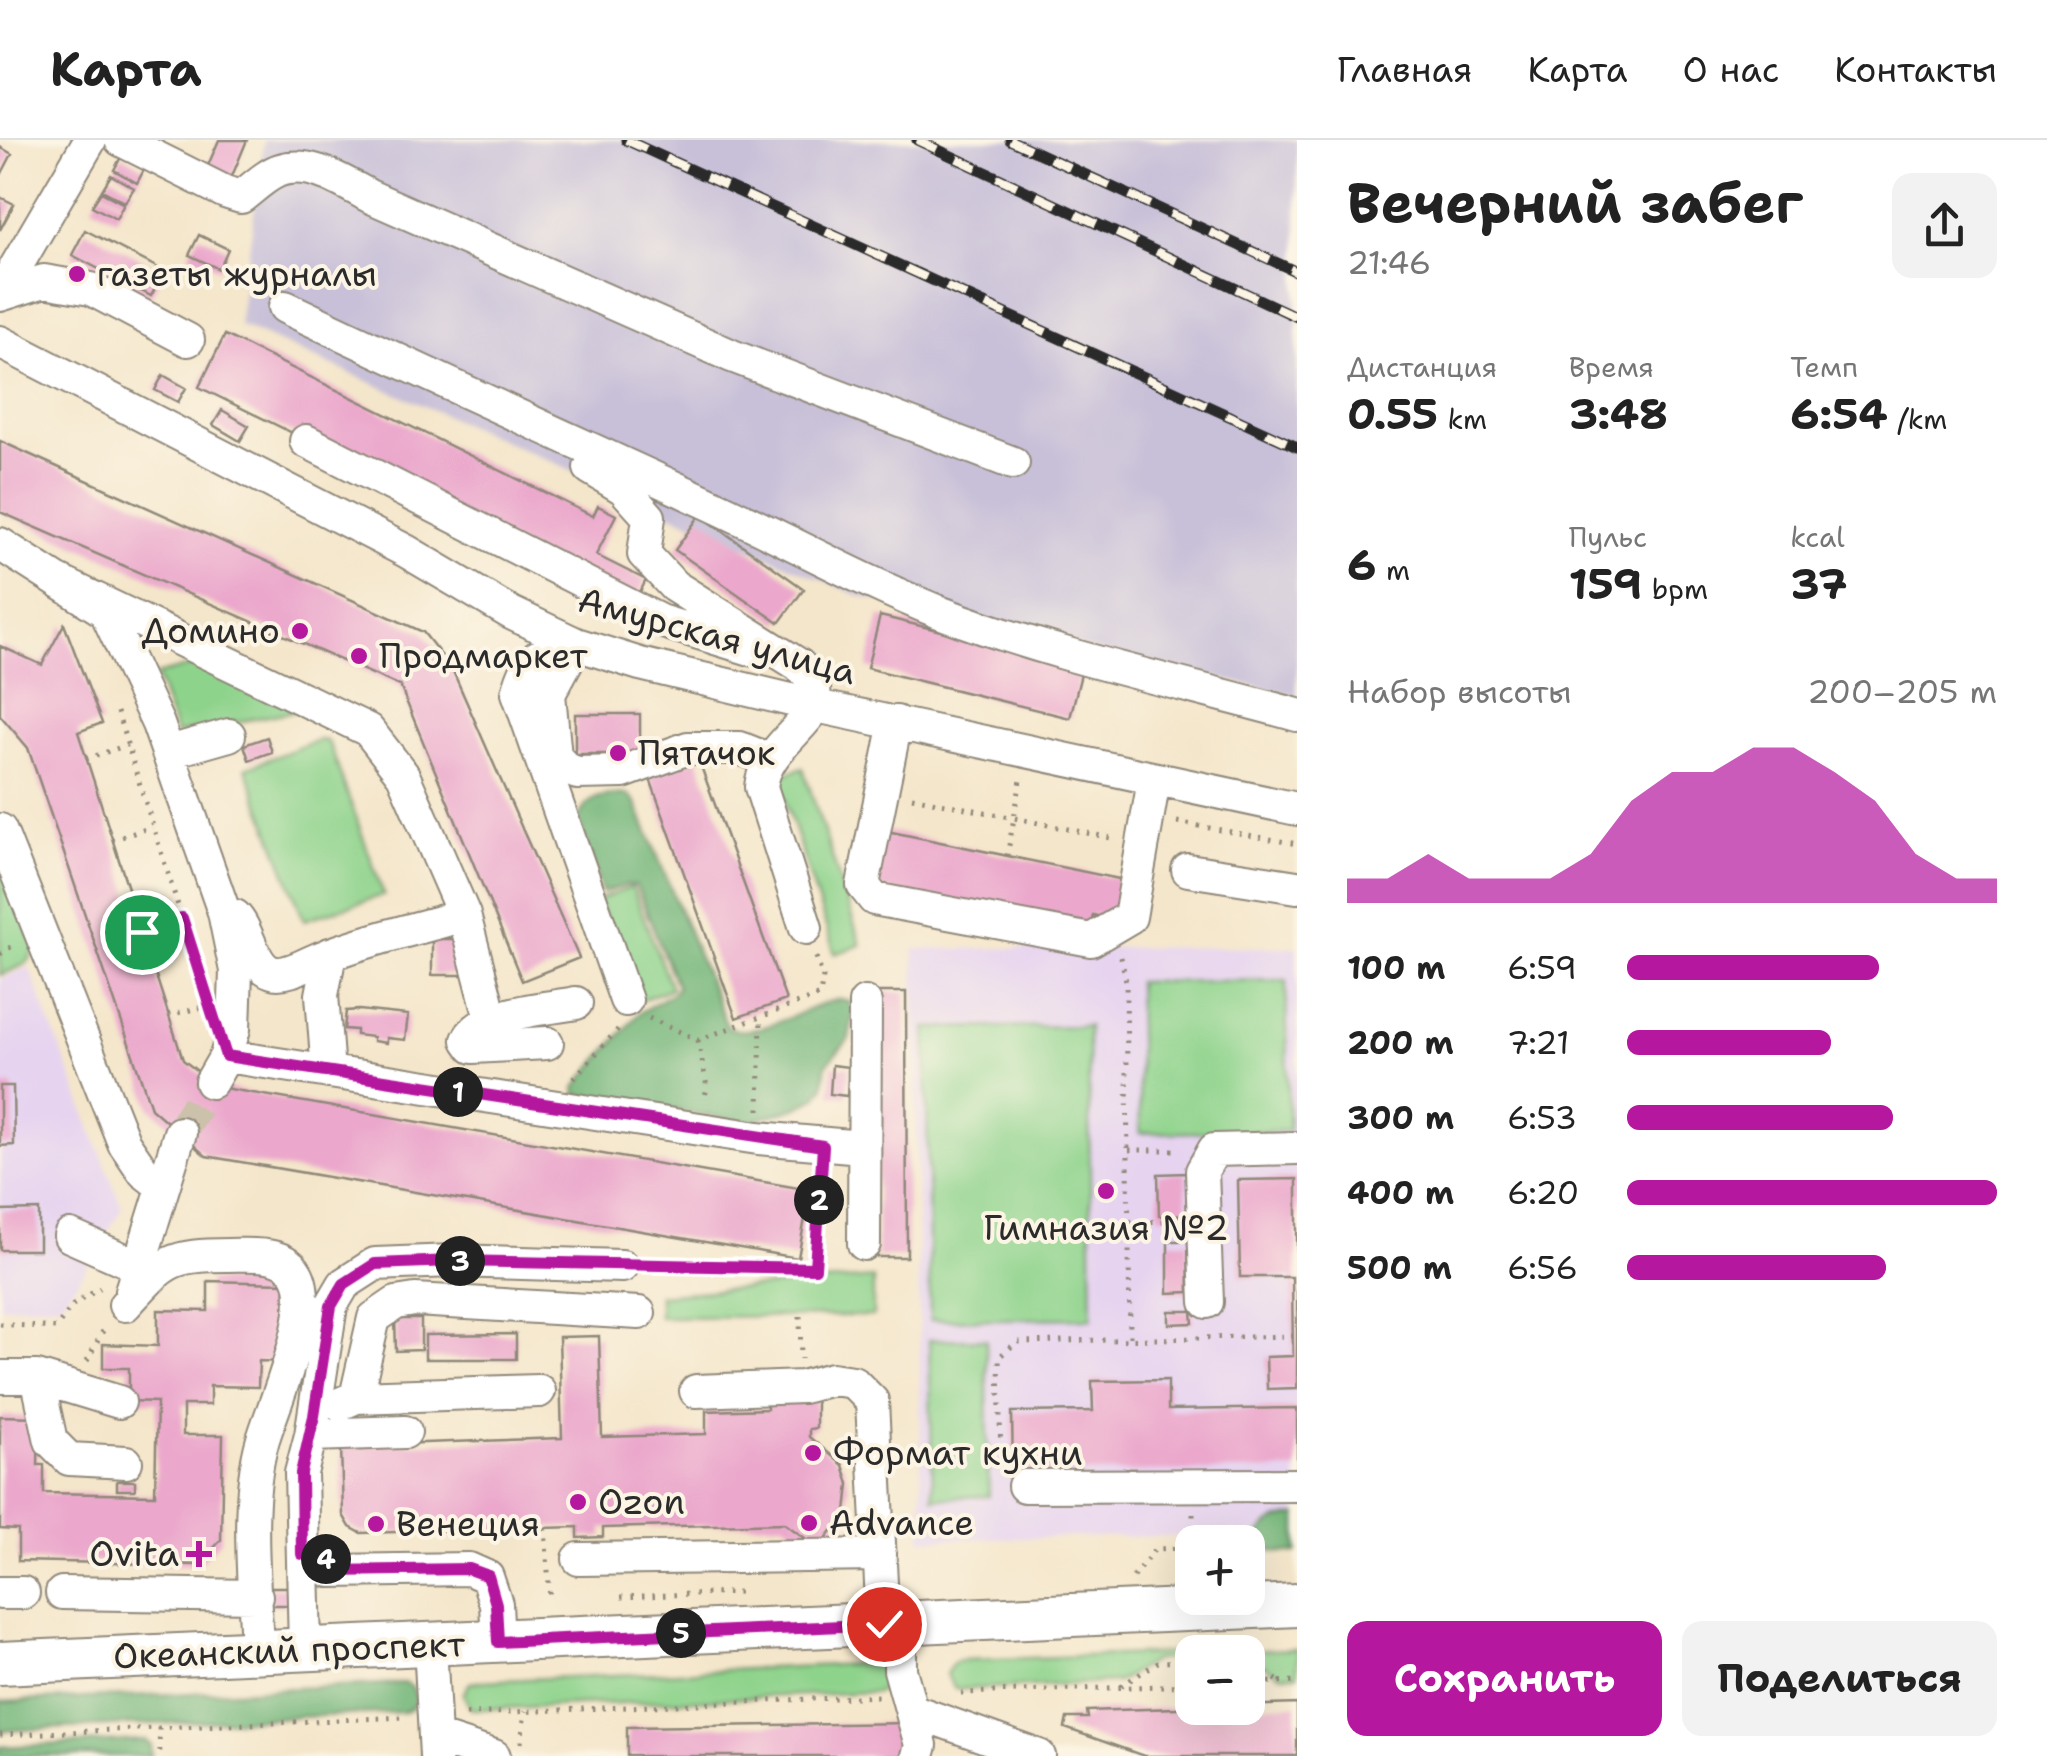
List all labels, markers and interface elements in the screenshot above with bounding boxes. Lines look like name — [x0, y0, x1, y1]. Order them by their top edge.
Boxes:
text: Карта — [50, 37, 202, 101]
text: Главная — [1337, 46, 1472, 93]
text: Карта — [1527, 46, 1628, 93]
text: О нас — [1683, 46, 1779, 93]
text: Контакты — [1834, 46, 1997, 93]
text: Вечерний забег — [1347, 166, 1803, 240]
button: share — [1892, 173, 1997, 278]
text: 21:46 — [1347, 241, 1431, 284]
place label: газеты журналы — [97, 250, 377, 297]
marker: газеты журналы — [66, 263, 88, 285]
text: Дистанция — [1347, 348, 1497, 386]
text: Время — [1569, 348, 1654, 386]
text: Темп — [1790, 348, 1858, 386]
text: 0.55 — [1347, 386, 1438, 442]
text: 3:48 — [1569, 386, 1668, 442]
text: 6:54 — [1790, 386, 1888, 442]
text: km — [1438, 400, 1487, 438]
text: /km — [1888, 400, 1947, 438]
text: Пульс — [1569, 518, 1647, 556]
text: kcal — [1790, 518, 1845, 556]
text: 6 — [1347, 537, 1376, 593]
text: m — [1376, 551, 1410, 589]
text: 159 — [1569, 556, 1642, 612]
text: 37 — [1790, 556, 1847, 612]
text: bpm — [1642, 570, 1708, 608]
street label: Амурская улица — [573, 576, 862, 695]
place label: Домино — [141, 607, 280, 654]
marker: Домино — [289, 620, 311, 642]
place label: Продмаркет — [379, 632, 588, 679]
marker: Продмаркет — [348, 645, 370, 667]
text: Набор высоты — [1347, 670, 1572, 713]
text: 200–205 m — [1807, 670, 1997, 713]
place label: Пятачок — [638, 729, 775, 776]
marker: Пятачок — [607, 742, 629, 764]
pin — [100, 890, 185, 975]
icon: arrive — [115, 905, 170, 960]
text: 100 m — [1347, 946, 1446, 989]
text: 6:59 — [1507, 946, 1577, 989]
text: 200 m — [1347, 1021, 1454, 1064]
text: 7:21 — [1507, 1021, 1570, 1064]
pin: 1 — [433, 1067, 483, 1117]
text: 1 — [452, 1073, 464, 1111]
text: 300 m — [1347, 1096, 1454, 1139]
text: 6:53 — [1507, 1096, 1577, 1139]
text: 400 m — [1347, 1171, 1454, 1214]
text: 6:20 — [1507, 1171, 1579, 1214]
pin: 2 — [794, 1175, 844, 1225]
marker: Гимназия №2 — [1095, 1180, 1117, 1202]
text: 2 — [809, 1181, 829, 1219]
place label: Гимназия №2 — [983, 1204, 1229, 1251]
pin: 3 — [435, 1236, 485, 1286]
text: 3 — [450, 1242, 470, 1280]
text: 500 m — [1347, 1246, 1452, 1289]
text: 6:56 — [1507, 1246, 1578, 1289]
place label: Формат кухни — [833, 1429, 1083, 1476]
marker: Формат кухни — [802, 1442, 824, 1464]
place label: Ozon — [598, 1478, 685, 1525]
marker: Ozon — [567, 1491, 589, 1513]
place label: Advance — [829, 1499, 974, 1546]
place label: Венеция — [396, 1500, 540, 1547]
marker: Advance — [798, 1512, 820, 1534]
marker: Венеция — [365, 1513, 387, 1535]
map controls — [1175, 1525, 1265, 1725]
button: + — [1175, 1525, 1265, 1615]
place label: Ovita — [89, 1530, 179, 1577]
pin: 4 — [301, 1534, 351, 1584]
text: 4 — [316, 1540, 336, 1578]
marker: Ovita — [188, 1543, 210, 1565]
pin — [842, 1582, 927, 1667]
icon: check — [857, 1597, 912, 1652]
pin: 5 — [656, 1608, 706, 1658]
text: 5 — [672, 1614, 690, 1652]
street label: Океанский проспект — [112, 1620, 466, 1679]
button: Сохранить — [1347, 1621, 1662, 1736]
button: Поделиться — [1682, 1621, 1997, 1736]
button: − — [1175, 1635, 1265, 1725]

